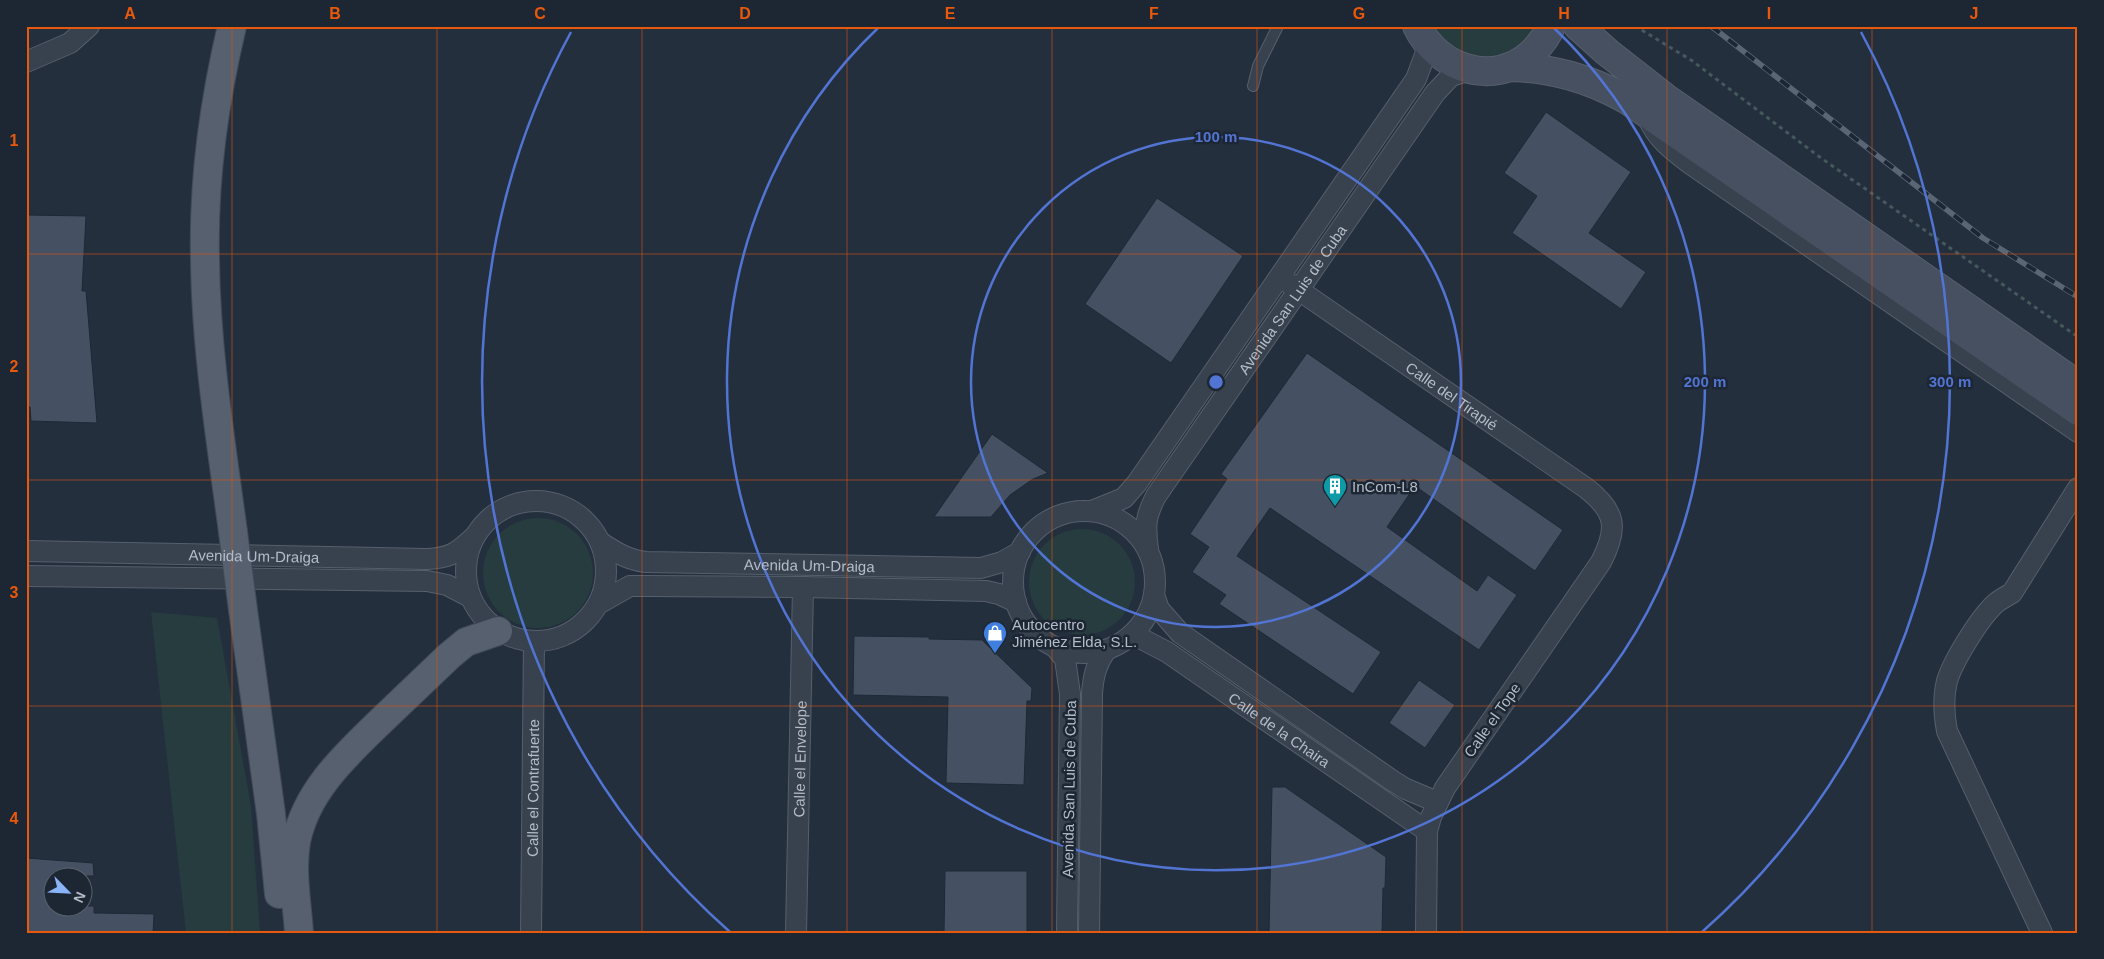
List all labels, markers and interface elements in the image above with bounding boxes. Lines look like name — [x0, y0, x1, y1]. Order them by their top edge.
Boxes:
text: A — [124, 5, 136, 22]
text: B — [329, 5, 341, 22]
text: C — [534, 5, 546, 22]
text: D — [739, 5, 751, 22]
text: E — [945, 5, 956, 22]
text: F — [1149, 5, 1159, 22]
text: G — [1353, 5, 1365, 22]
text: H — [1558, 5, 1570, 22]
text: I — [1767, 5, 1771, 22]
text: J — [1970, 5, 1978, 22]
text: 100 m — [1195, 128, 1237, 145]
text: 1 — [10, 132, 19, 149]
street label: Avenida San Luis de Cuba — [1235, 221, 1350, 377]
text: 2 — [10, 358, 19, 375]
street label: Calle del Tirapié — [1403, 358, 1501, 433]
centre of rings — [1207, 373, 1225, 391]
text: 200 m — [1684, 373, 1726, 390]
text: 300 m — [1929, 373, 1971, 390]
building icon: InCom-L8 — [1322, 473, 1348, 507]
place label: InCom-L8 — [1352, 478, 1418, 495]
street label: Avenida Um-Draiga — [188, 546, 320, 565]
street label: Avenida Um-Draiga — [744, 555, 875, 575]
text: 3 — [10, 584, 19, 601]
place label: Autocentro Jiménez Elda, S.L. — [1012, 616, 1137, 650]
shop icon: Autocentro Jiménez Elda, S.L. — [982, 620, 1008, 654]
street label: Calle el Tope — [1460, 680, 1524, 760]
street label: Calle de la Chaira — [1226, 689, 1334, 771]
street label: Calle el Envelope — [790, 700, 809, 818]
street label: Avenida San Luis de Cuba — [1059, 700, 1079, 878]
street label: Calle el Contrafuerte — [523, 719, 542, 857]
text: 4 — [10, 810, 19, 827]
north arrow — [42, 866, 92, 916]
text: N — [71, 889, 89, 905]

